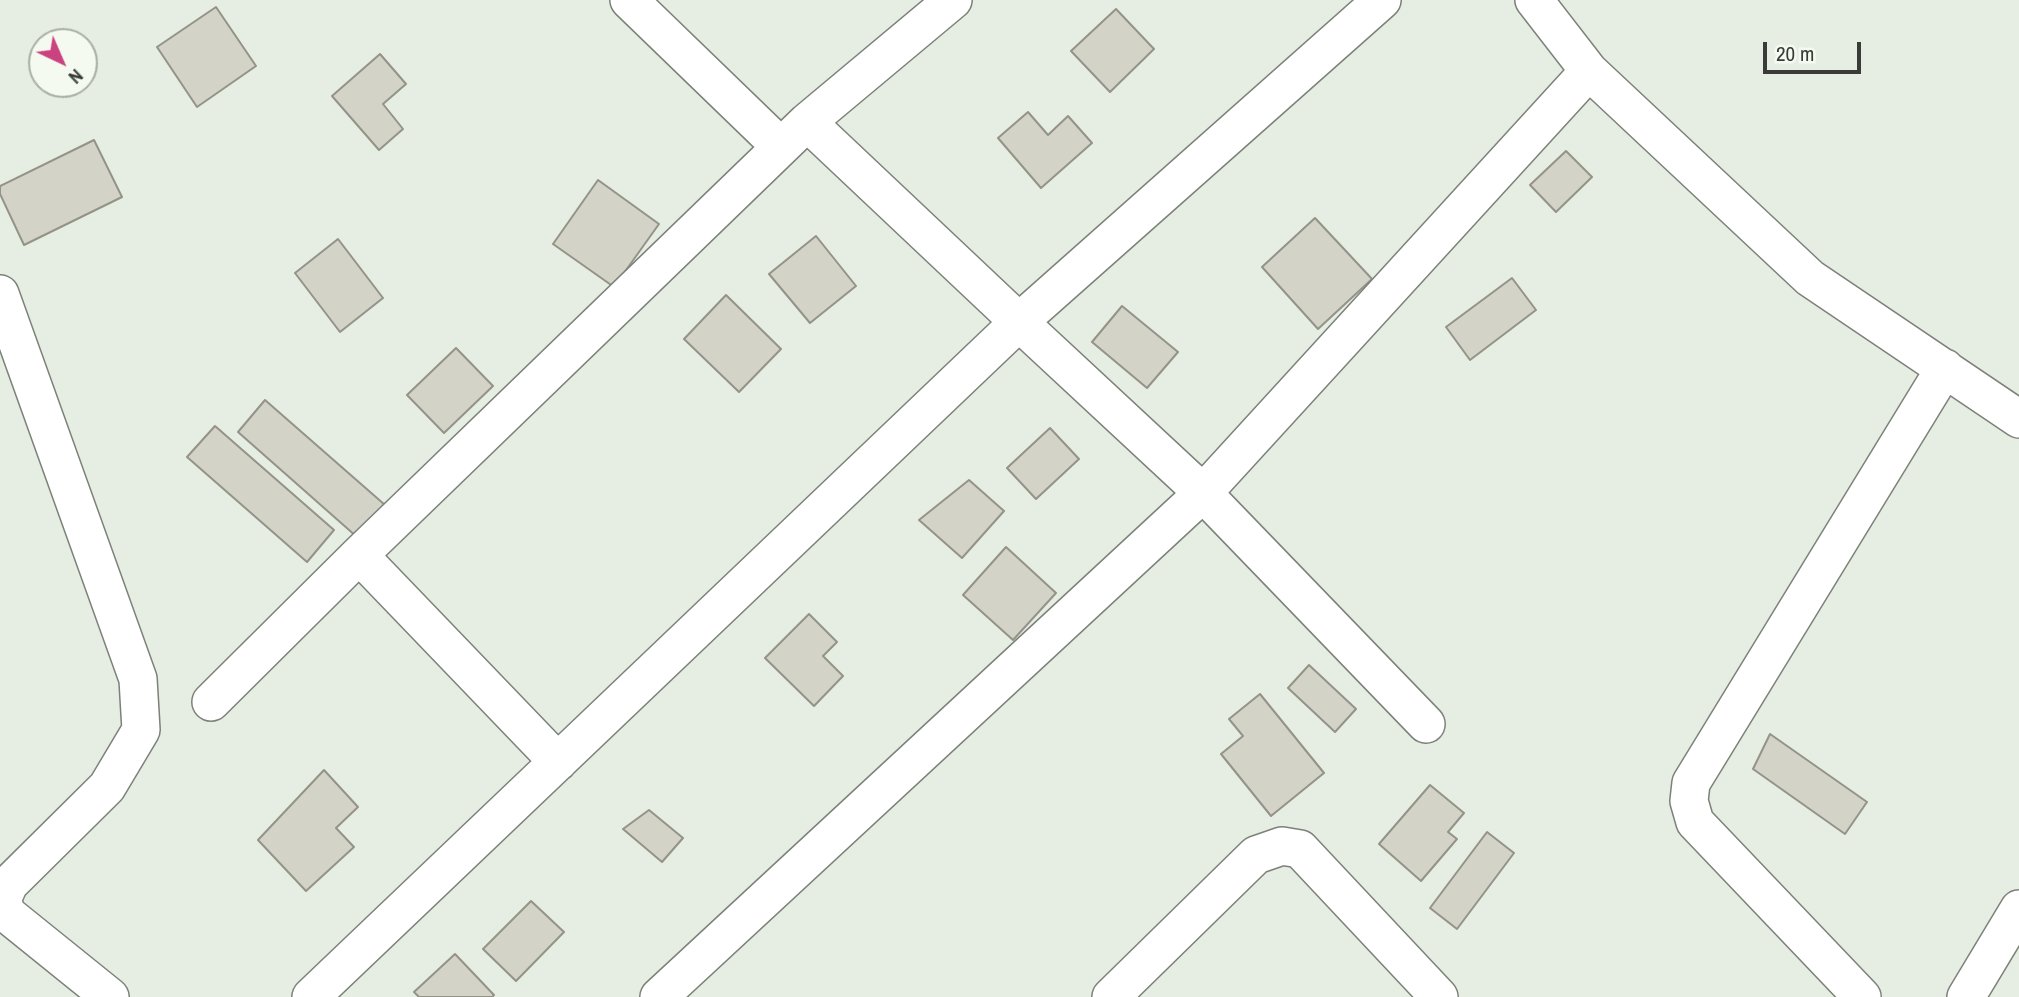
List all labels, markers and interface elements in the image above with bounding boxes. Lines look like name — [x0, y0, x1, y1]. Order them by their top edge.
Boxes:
north arrow — [28, 28, 98, 98]
scale bar — [1767, 28, 1865, 72]
text: 20 m — [1776, 39, 1814, 68]
text: N — [63, 63, 89, 90]

